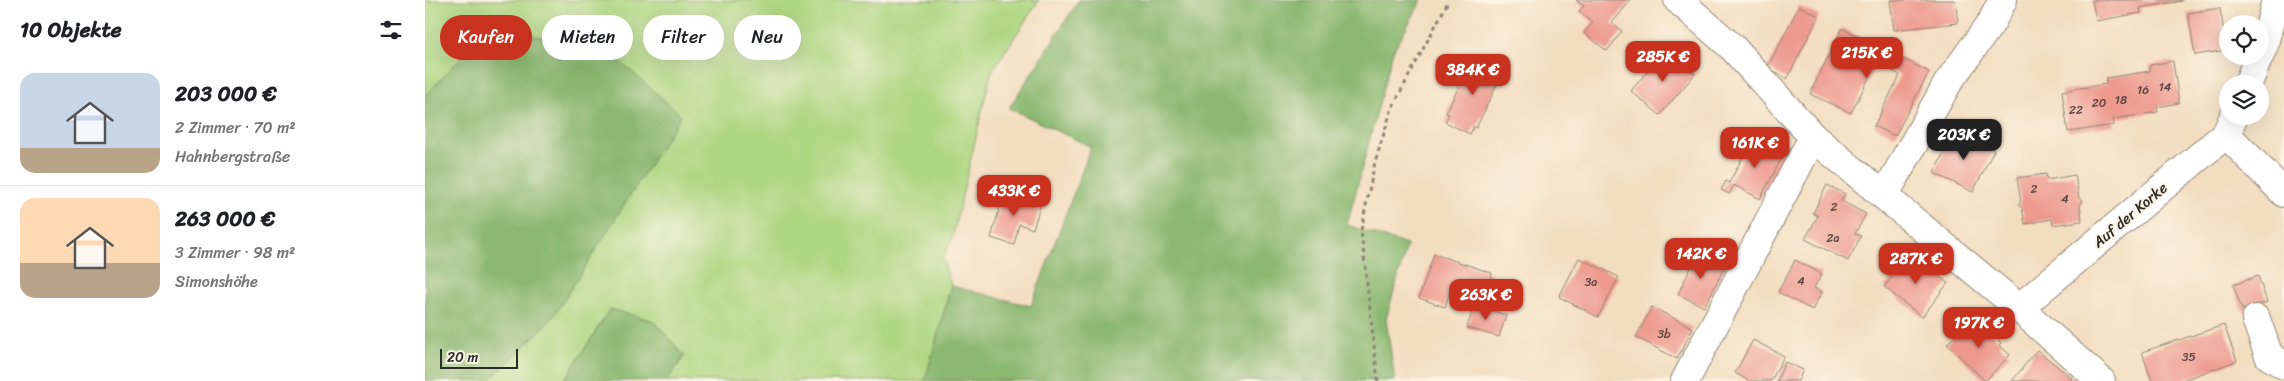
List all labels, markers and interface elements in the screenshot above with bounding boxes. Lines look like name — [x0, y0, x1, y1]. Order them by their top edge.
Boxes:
text: 10 Objekte — [20, 11, 122, 49]
chip: Kaufen — [440, 15, 532, 60]
chip: Mieten — [542, 15, 633, 60]
chip: Filter — [643, 15, 724, 60]
chip: Neu — [734, 15, 801, 60]
map controls — [2219, 15, 2269, 125]
button: locate — [2219, 15, 2269, 65]
icon: filters — [377, 16, 405, 44]
pin: 215K € — [1826, 36, 1908, 79]
text: 215K € — [1842, 38, 1892, 67]
pin: 285K € — [1622, 41, 1704, 83]
text: 285K € — [1636, 42, 1690, 71]
pin: 384K € — [1432, 54, 1514, 96]
text: 384K € — [1447, 55, 1499, 84]
text: 203 000 € — [175, 75, 277, 113]
button: layers — [2219, 75, 2269, 125]
house number: 14 — [2159, 76, 2172, 98]
house number: 16 — [2137, 79, 2149, 101]
house number: 18 — [2115, 89, 2127, 111]
house number: 20 — [2092, 92, 2107, 114]
icon: home — [60, 93, 120, 153]
house number: 22 — [2069, 99, 2083, 121]
text: 2 Zimmer · 70 m² — [175, 113, 295, 142]
pin: 203K € — [1923, 119, 2005, 161]
text: 203K € — [1938, 120, 1990, 149]
pin: 161K € — [1714, 126, 1796, 169]
text: 161K € — [1731, 128, 1779, 157]
text: Hahnbergstraße — [175, 142, 290, 171]
pin: 433K € — [973, 174, 1055, 217]
street label: Auf der Korke — [2086, 175, 2174, 255]
text: 433K € — [988, 176, 1040, 205]
house number: 2 — [2031, 178, 2038, 200]
house number: 4 — [2061, 188, 2069, 210]
house number: 2 — [1831, 196, 1838, 218]
text: 263 000 € — [175, 200, 275, 238]
icon: home — [60, 218, 120, 278]
house number: 2a — [1827, 227, 1839, 249]
text: 3 Zimmer · 98 m² — [175, 238, 295, 267]
pin: 142K € — [1660, 238, 1742, 280]
text: 142K € — [1676, 239, 1726, 268]
pin: 287K € — [1875, 242, 1957, 285]
text: 287K € — [1890, 244, 1942, 273]
text: Simonshöhe — [175, 267, 258, 296]
house number: 4 — [1797, 270, 1805, 292]
house number: 3a — [1585, 271, 1597, 293]
pin: 263K € — [1445, 278, 1527, 321]
text: 263K € — [1460, 280, 1512, 309]
pin: 197K € — [1938, 306, 2020, 349]
text: 197K € — [1954, 308, 2004, 337]
house number: 3b — [1657, 323, 1671, 345]
text: 20 m — [447, 345, 478, 370]
scale bar — [440, 346, 517, 369]
house number: 35 — [2182, 346, 2196, 368]

